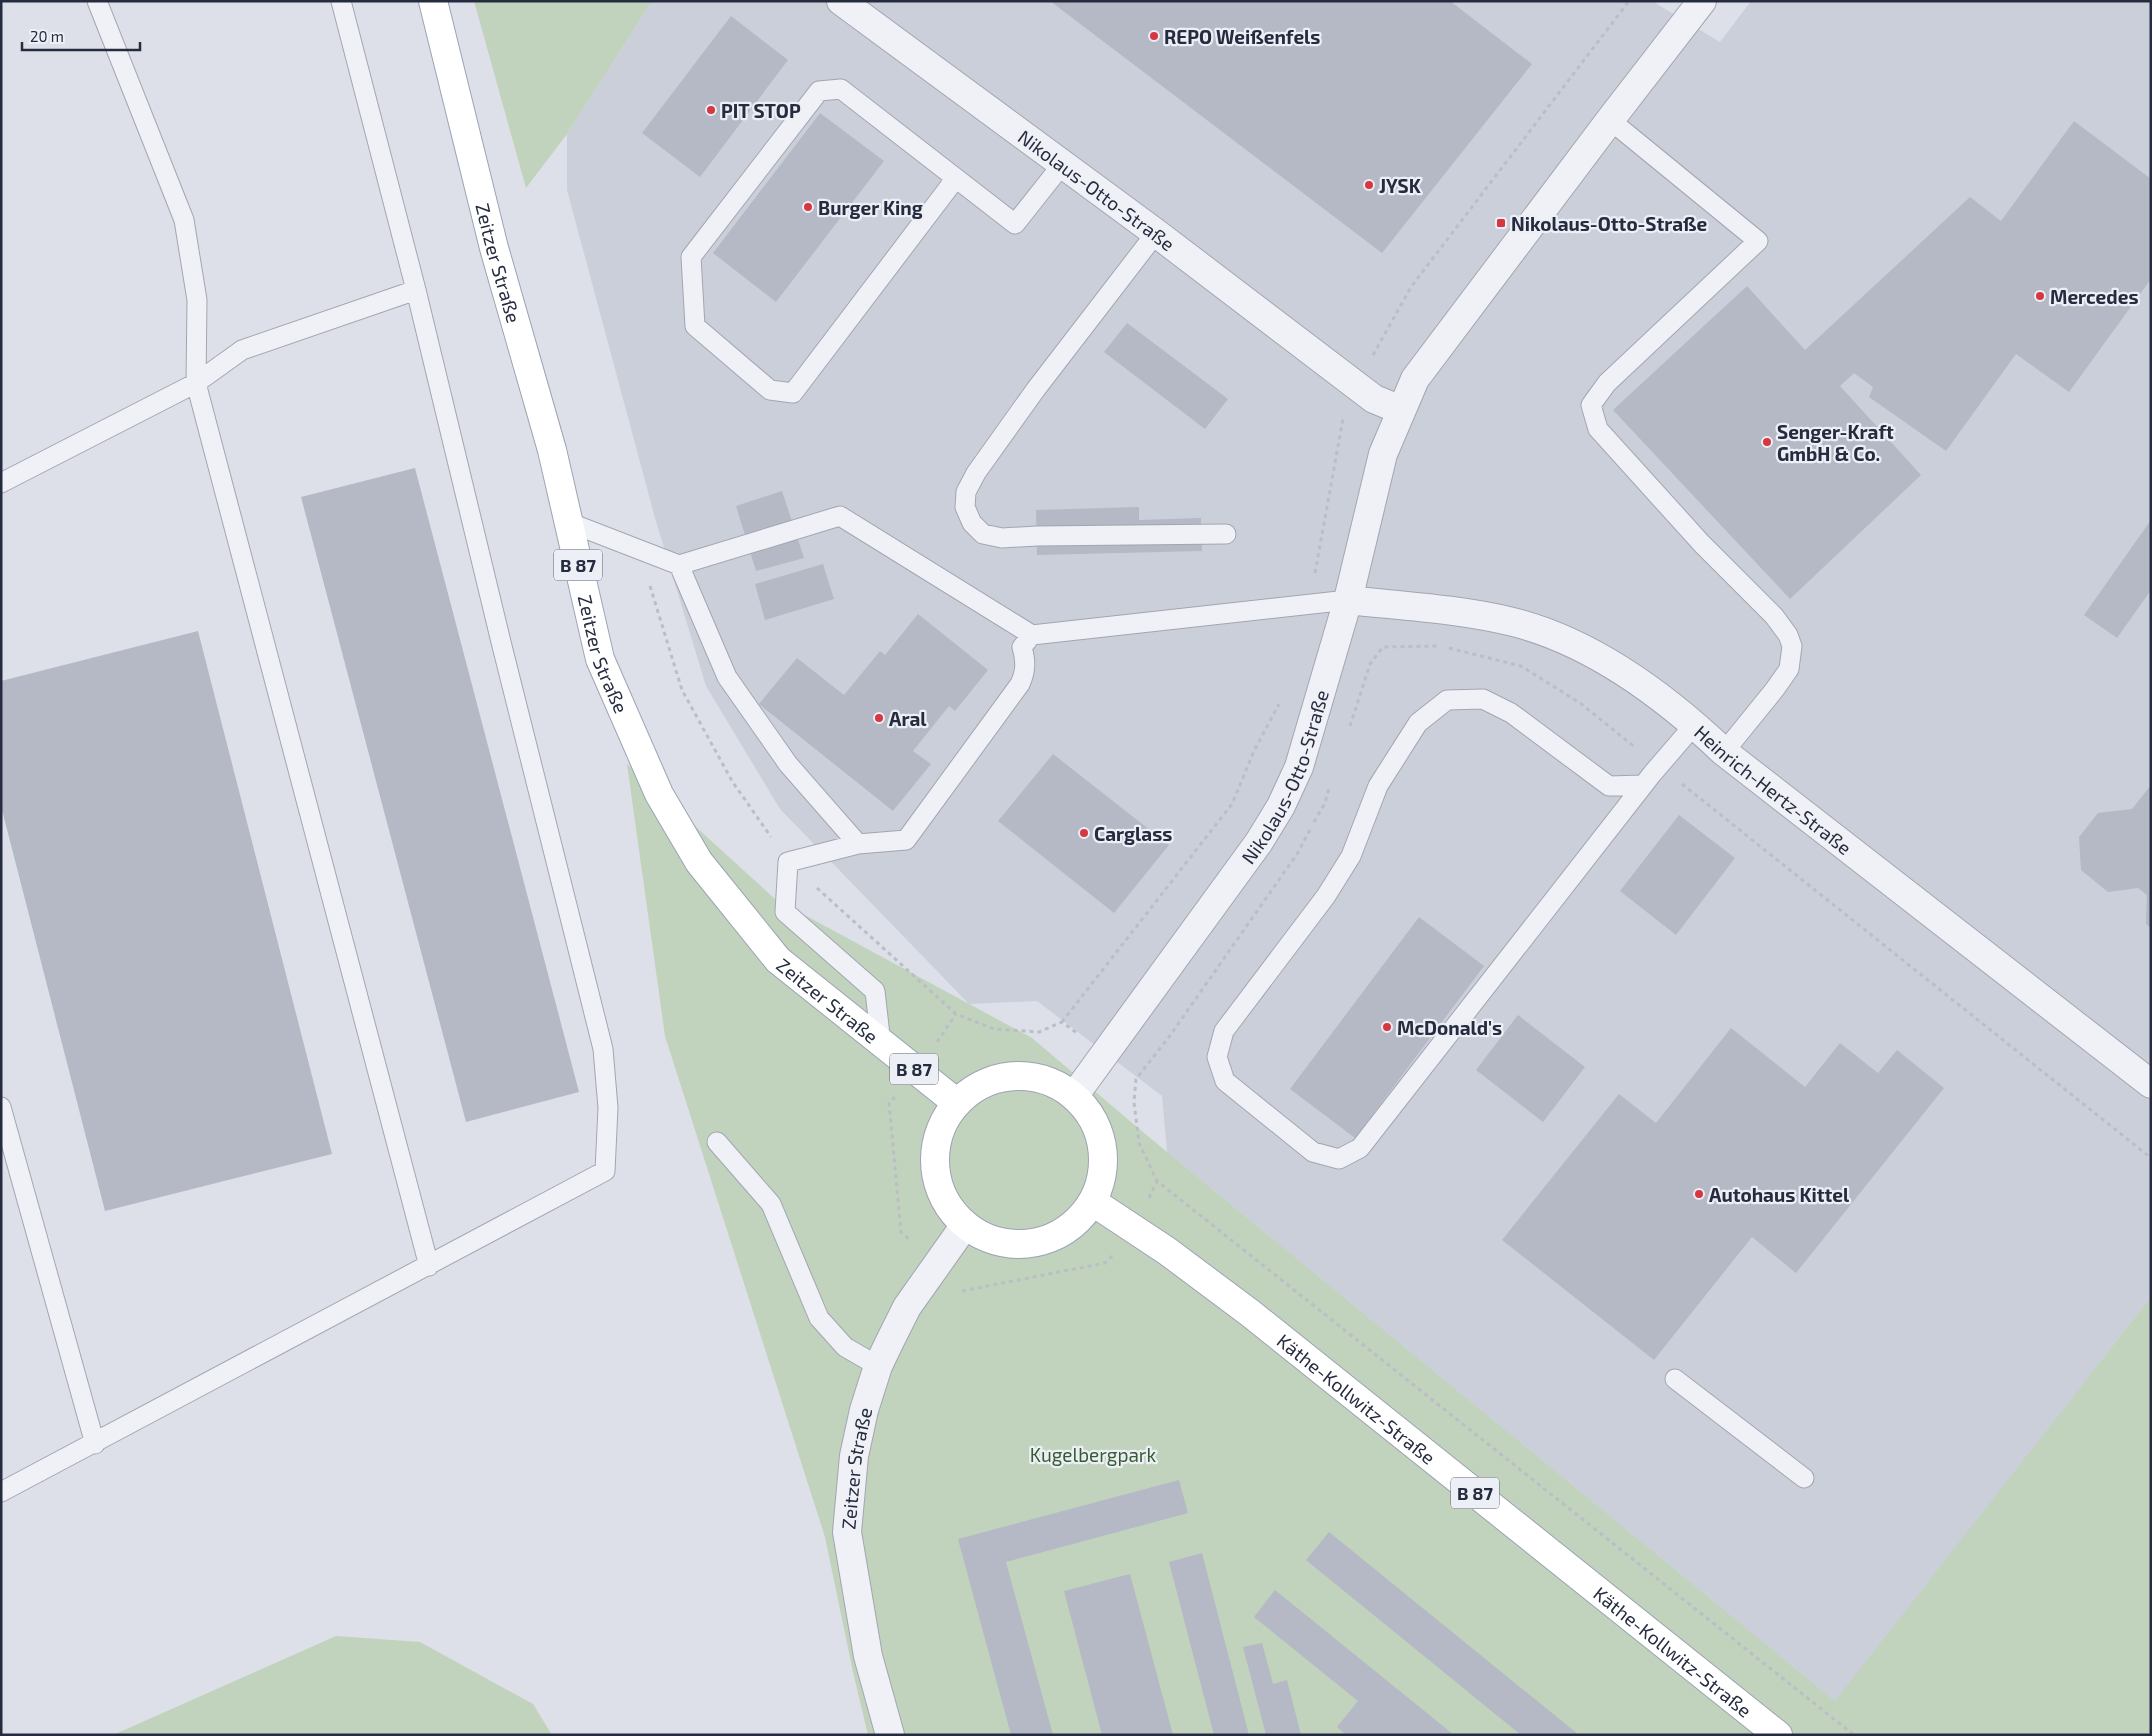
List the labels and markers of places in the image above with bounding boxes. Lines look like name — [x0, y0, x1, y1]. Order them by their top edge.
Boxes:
place label: REPO Weißenfels — [1164, 25, 1320, 48]
marker: REPO Weißenfels — [1148, 30, 1160, 42]
place label: PIT STOP — [721, 99, 801, 122]
marker: PIT STOP — [705, 104, 717, 116]
place label: JYSK — [1379, 174, 1421, 197]
marker: JYSK — [1363, 179, 1375, 191]
place label: Burger King — [818, 196, 923, 219]
marker: Burger King — [802, 201, 814, 213]
place label: Nikolaus-Otto-Straße — [1511, 212, 1708, 235]
marker: Nikolaus-Otto-Straße — [1495, 217, 1507, 229]
place label: Mercedes — [2050, 285, 2138, 308]
marker: Mercedes — [2034, 290, 2046, 302]
place label: Senger-Kraft GmbH & Co. — [1777, 420, 1894, 465]
marker: Senger-Kraft GmbH & Co. — [1761, 436, 1773, 448]
place label: Aral — [889, 707, 927, 730]
marker: Aral — [873, 712, 885, 724]
place label: Carglass — [1094, 822, 1172, 845]
marker: Carglass — [1078, 827, 1090, 839]
place label: McDonald's — [1397, 1016, 1502, 1039]
marker: McDonald's — [1381, 1021, 1393, 1033]
place label: Autohaus Kittel — [1709, 1183, 1850, 1206]
marker: Autohaus Kittel — [1693, 1188, 1705, 1200]

